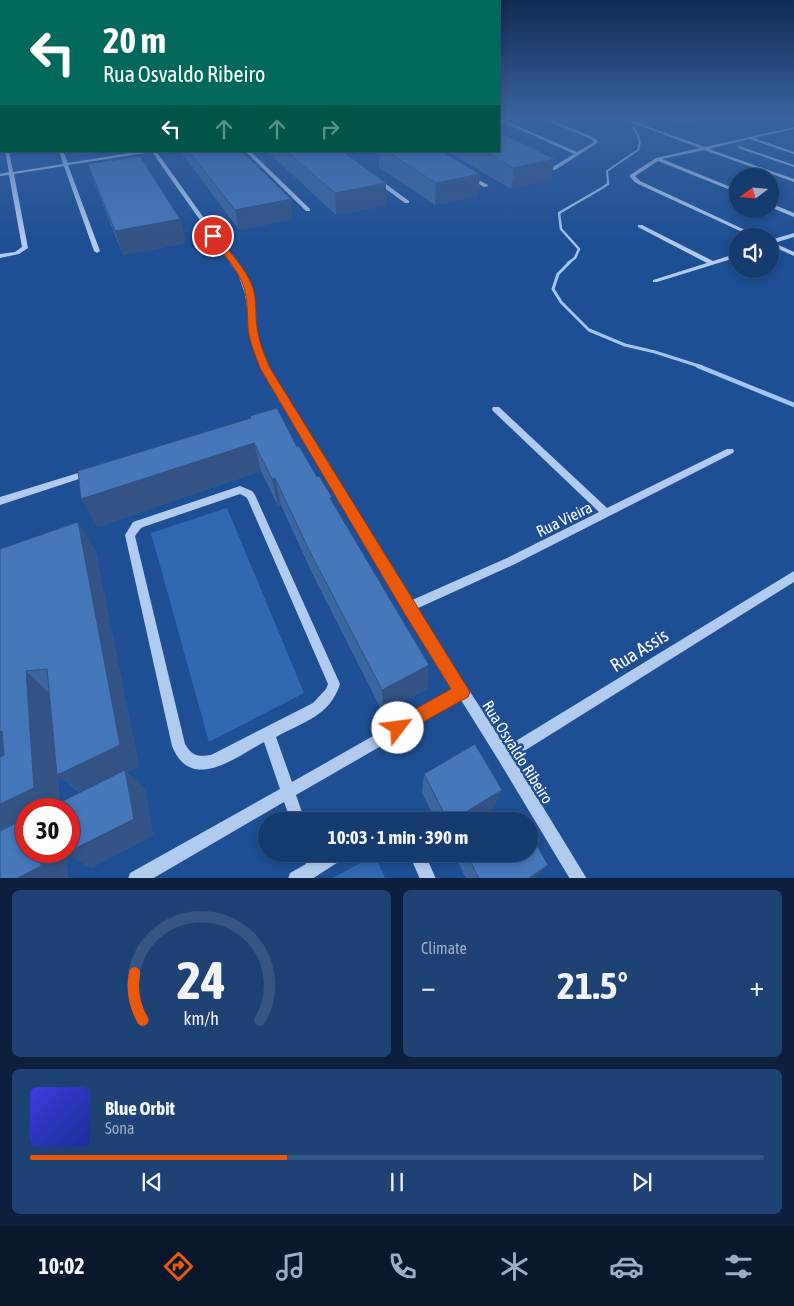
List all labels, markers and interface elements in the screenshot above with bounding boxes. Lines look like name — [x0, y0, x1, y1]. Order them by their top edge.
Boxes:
icon: left — [20, 20, 85, 85]
text: 20 m — [103, 20, 166, 60]
text: Rua Osvaldo Ribeiro — [103, 61, 265, 87]
icon: left — [157, 115, 185, 143]
icon: ahead — [210, 115, 238, 143]
icon: ahead — [263, 115, 291, 143]
icon: right — [316, 115, 344, 143]
north arrow — [729, 168, 779, 218]
map controls — [729, 168, 779, 278]
pin — [192, 215, 234, 257]
icon: arrive — [199, 222, 227, 250]
button: sound — [729, 228, 779, 278]
street label: Rua Vieira — [533, 498, 595, 540]
street label: Rua Assis — [606, 624, 672, 676]
street label: Rua Osvaldo Ribeiro — [479, 697, 557, 807]
position arrow — [371, 701, 423, 753]
speed limit sign: 30 — [15, 798, 80, 863]
text: 10:03 · 1 min · 390 m — [328, 826, 468, 848]
text: Climate — [421, 939, 467, 957]
text: 24 — [177, 950, 226, 1010]
text: 21.5° — [557, 964, 628, 1007]
text: − — [421, 970, 436, 1002]
text: + — [749, 970, 764, 1002]
text: km/h — [184, 1008, 219, 1029]
text: Blue Orbit — [105, 1097, 175, 1119]
text: Sona — [105, 1119, 134, 1137]
icon: previous — [138, 1168, 166, 1196]
icon: pause — [383, 1168, 411, 1196]
icon: next — [628, 1168, 656, 1196]
icon: directions — [161, 1249, 196, 1284]
icon: music — [273, 1249, 308, 1284]
icon: phone — [385, 1249, 420, 1284]
icon: climate — [497, 1249, 532, 1284]
icon: car — [609, 1249, 644, 1284]
icon: filters — [721, 1249, 756, 1284]
text: 10:02 — [38, 1253, 85, 1279]

